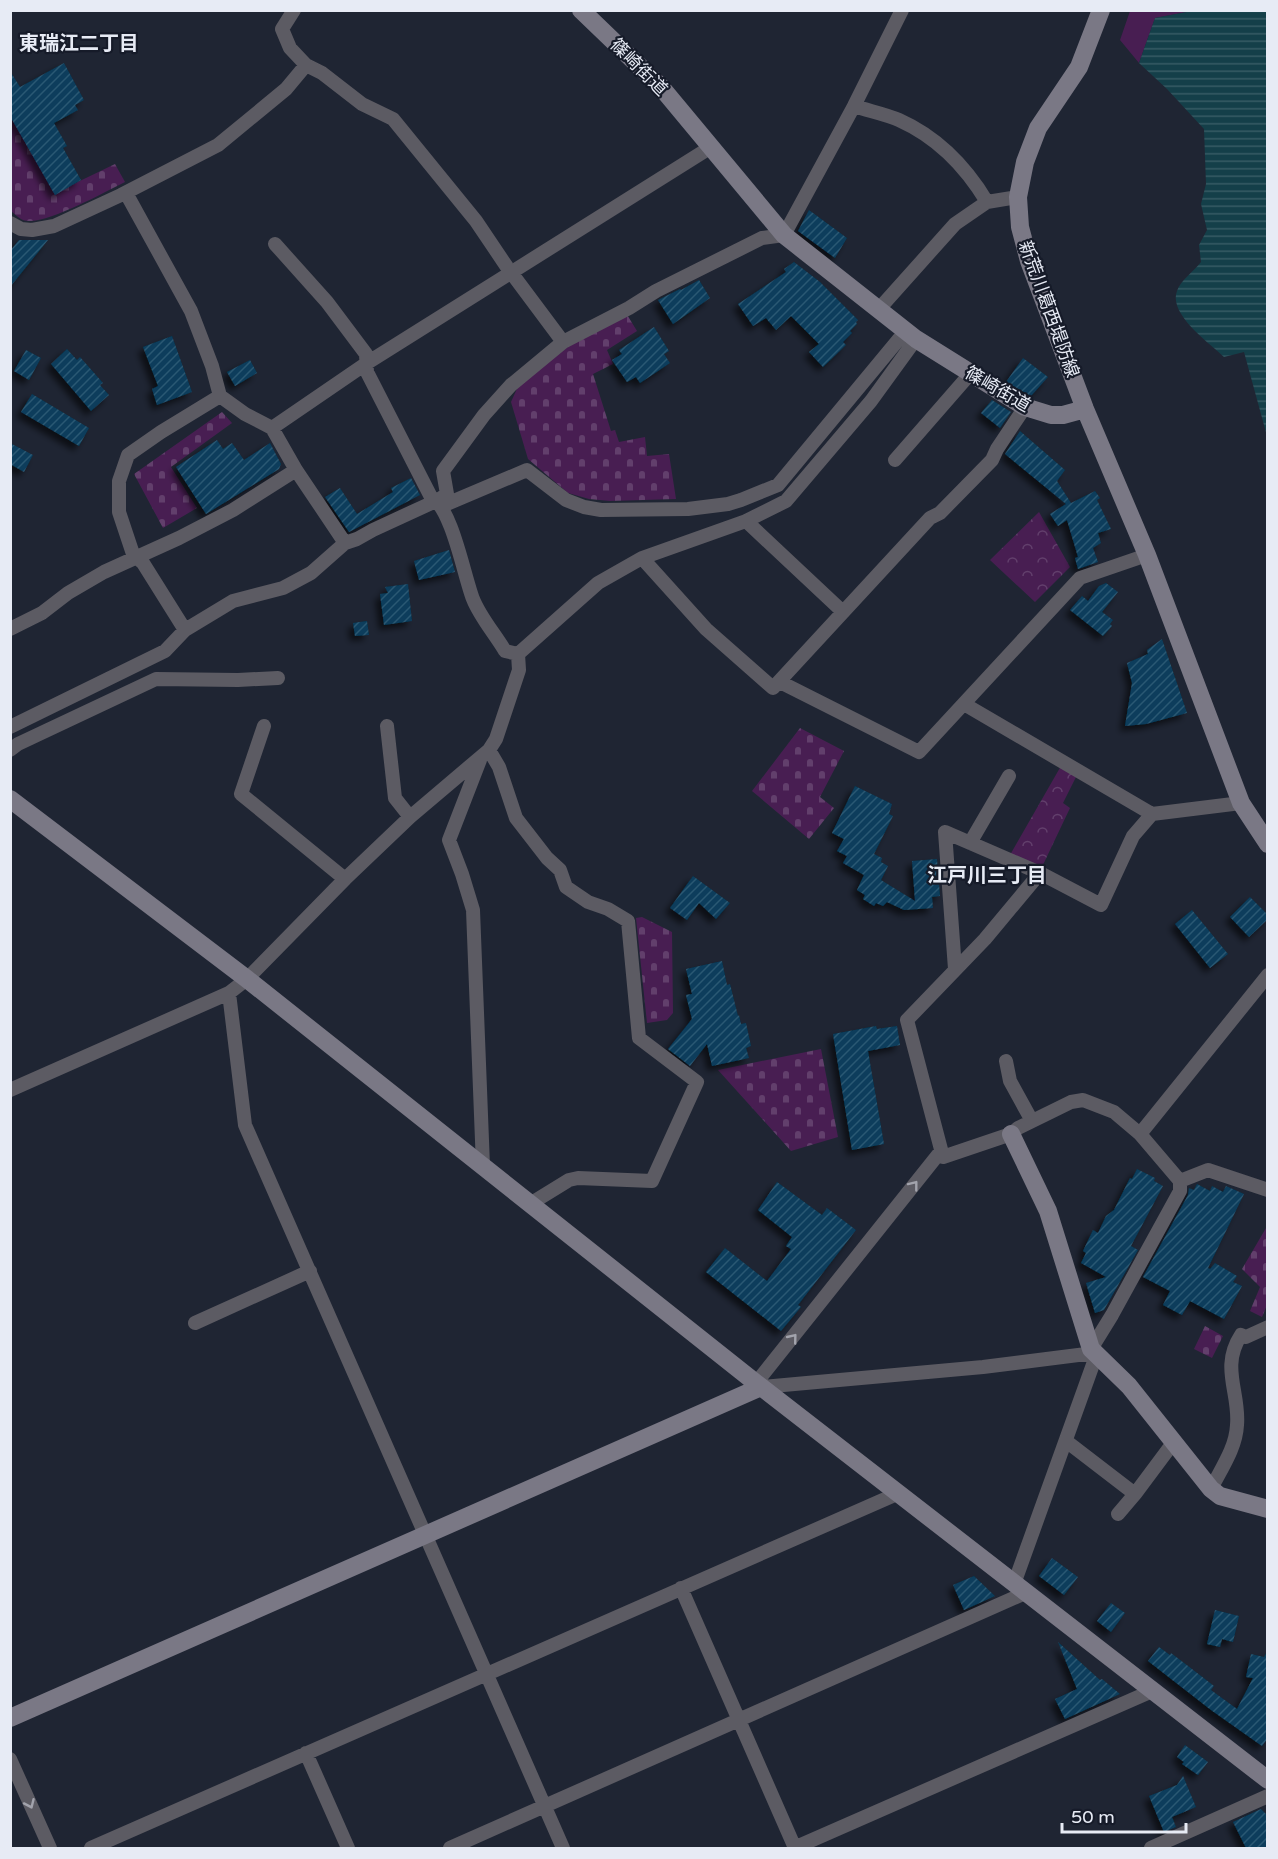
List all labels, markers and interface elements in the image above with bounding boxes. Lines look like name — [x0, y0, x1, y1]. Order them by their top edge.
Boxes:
district label: 東瑞江二丁目 — [19, 32, 139, 56]
street label: 篠崎街道 — [606, 34, 672, 100]
street label: 新荒川葛西堤防線 — [1014, 238, 1084, 380]
street label: 篠崎街道 — [961, 361, 1035, 417]
district label: 江戸川三丁目 — [927, 864, 1047, 888]
one-way arrow — [907, 1181, 918, 1192]
one-way arrow — [785, 1333, 796, 1344]
scale bar — [1062, 1796, 1186, 1834]
one-way arrow — [23, 1798, 35, 1809]
text: 50 m — [1071, 1806, 1115, 1828]

